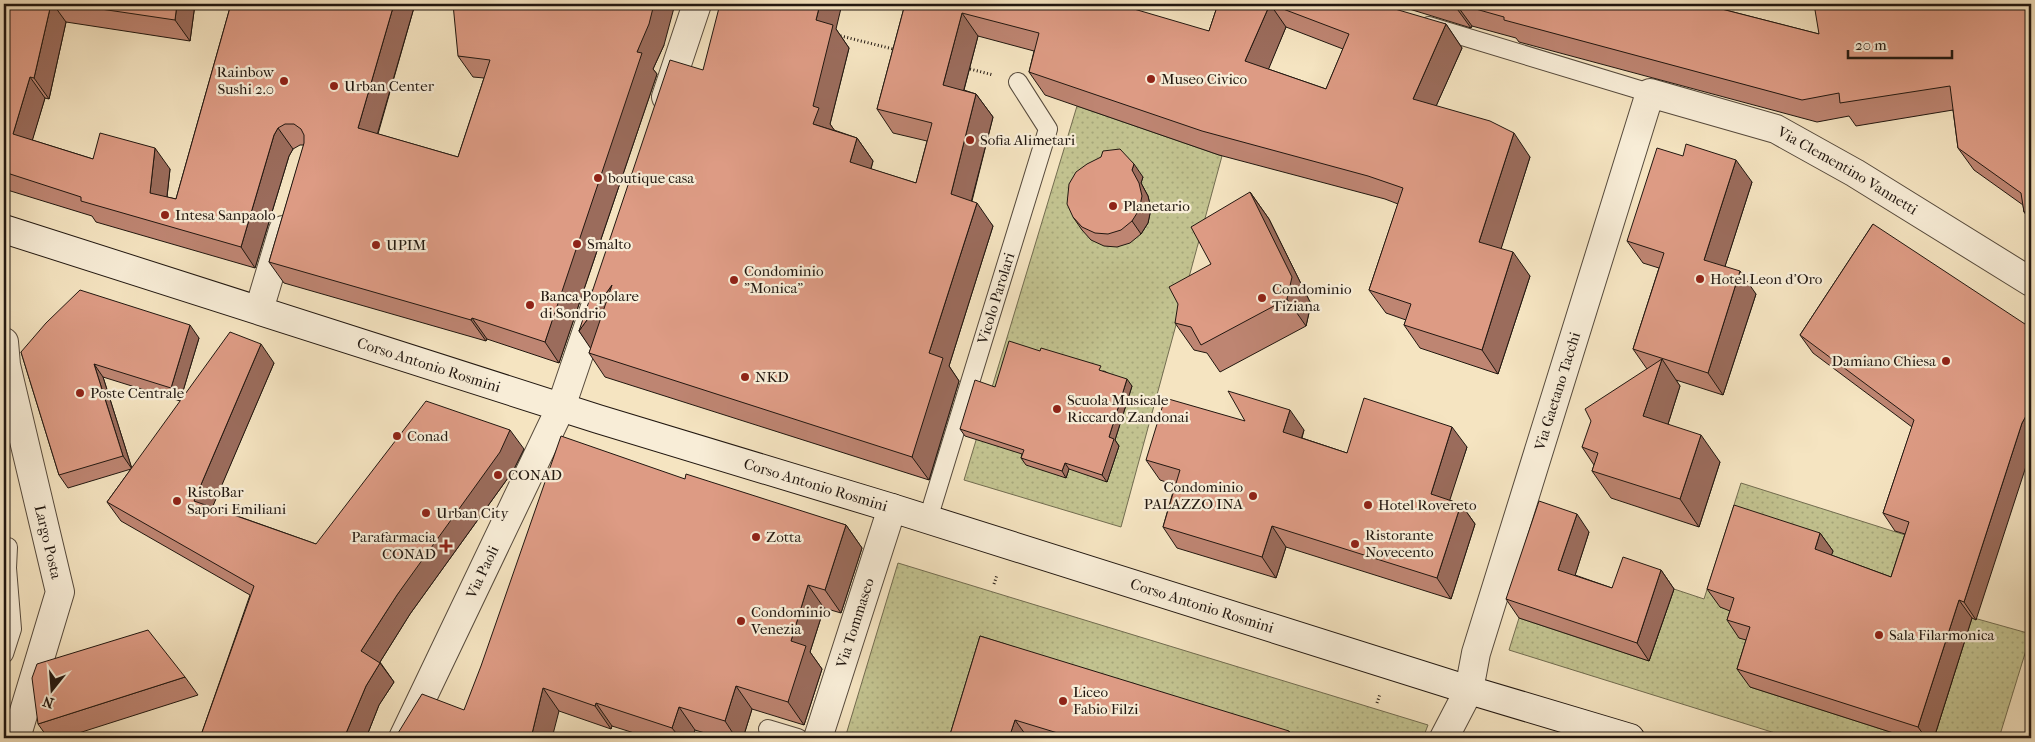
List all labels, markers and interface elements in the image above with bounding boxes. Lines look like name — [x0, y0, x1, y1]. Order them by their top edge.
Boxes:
scale bar — [1848, 28, 1951, 60]
text: 20 m — [1855, 36, 1887, 54]
place label: Rainbow Sushi 2.0 — [217, 63, 275, 98]
place label: Museo Civico — [1161, 70, 1247, 88]
marker: Museo Civico — [1145, 73, 1157, 85]
marker: Rainbow Sushi 2.0 — [278, 75, 290, 87]
place label: Urban Center — [344, 77, 435, 95]
marker: Urban Center — [328, 80, 340, 92]
street label: Via Clementino Vannetti — [1773, 122, 1921, 219]
place label: Sofia Alimetari — [980, 131, 1076, 149]
marker: Sofia Alimetari — [964, 134, 976, 146]
place label: boutique casa — [607, 169, 695, 187]
marker: boutique casa — [592, 172, 604, 184]
place label: Planetario — [1123, 197, 1190, 215]
marker: Planetario — [1107, 200, 1119, 212]
place label: Intesa Sanpaolo — [175, 206, 276, 224]
marker: Intesa Sanpaolo — [159, 209, 171, 221]
place label: Smalto — [587, 235, 632, 253]
place label: UPIM — [386, 236, 426, 254]
marker: Smalto — [571, 238, 583, 250]
marker: UPIM — [370, 239, 382, 251]
street label: Vicolo Parolari — [973, 250, 1019, 347]
place label: Condominio "Monica" — [744, 262, 824, 297]
place label: Hotel Leon d'Oro — [1710, 270, 1823, 288]
marker: Hotel Leon d'Oro — [1694, 273, 1706, 285]
marker: Condominio "Monica" — [728, 274, 740, 286]
place label: Condominio Tiziana — [1272, 280, 1352, 315]
place label: Banca Popolare di Sondrio — [540, 287, 639, 322]
marker: Condominio Tiziana — [1256, 292, 1268, 304]
marker: Banca Popolare di Sondrio — [524, 299, 536, 311]
street label: Via Gaetano Tacchi — [1530, 329, 1584, 453]
street label: Corso Antonio Rosmini — [355, 334, 503, 396]
place label: Damiano Chiesa — [1832, 352, 1937, 370]
marker: Damiano Chiesa — [1940, 355, 1952, 367]
place label: NKD — [755, 368, 789, 386]
marker: NKD — [739, 371, 751, 383]
place label: Poste Centrale — [90, 384, 185, 402]
marker: Poste Centrale — [74, 387, 86, 399]
place label: Scuola Musicale Riccardo Zandonai — [1067, 391, 1190, 426]
marker: Scuola Musicale Riccardo Zandonai — [1051, 403, 1063, 415]
place label: Conad — [407, 427, 449, 445]
marker: Conad — [391, 430, 403, 442]
street label: Corso Antonio Rosmini — [741, 455, 890, 515]
place label: CONAD — [508, 466, 562, 484]
marker: CONAD — [492, 469, 504, 481]
place label: Condominio PALAZZO INA — [1144, 478, 1243, 513]
place label: RistoBar Sapori Emiliani — [187, 483, 287, 518]
marker: Condominio PALAZZO INA — [1247, 490, 1259, 502]
marker: RistoBar Sapori Emiliani — [171, 495, 183, 507]
place label: Hotel Rovereto — [1378, 496, 1477, 514]
marker: Hotel Rovereto — [1362, 499, 1374, 511]
street label: Largo Posta — [31, 503, 66, 582]
place label: Urban City — [436, 504, 509, 522]
marker: Urban City — [420, 507, 432, 519]
place label: Ristorante Novecento — [1365, 526, 1434, 561]
place label: Parafarmacia CONAD — [351, 528, 437, 563]
place label: Zotta — [766, 528, 802, 546]
marker: Zotta — [750, 531, 762, 543]
marker: Ristorante Novecento — [1349, 538, 1361, 550]
marker: Parafarmacia CONAD — [440, 540, 452, 552]
street label: Via Paoli — [462, 542, 503, 602]
street label: Via Tommaseo — [832, 575, 878, 671]
street label: Corso Antonio Rosmini — [1128, 575, 1277, 637]
place label: Condominio Venezia — [750, 603, 831, 638]
marker: Condominio Venezia — [735, 615, 747, 627]
place label: Sala Filarmonica — [1889, 626, 1995, 644]
marker: Sala Filarmonica — [1873, 629, 1885, 641]
north arrow — [28, 664, 78, 714]
place label: Liceo Fabio Filzi — [1073, 683, 1139, 718]
text: N — [40, 692, 56, 712]
marker: Liceo Fabio Filzi — [1057, 695, 1069, 707]

